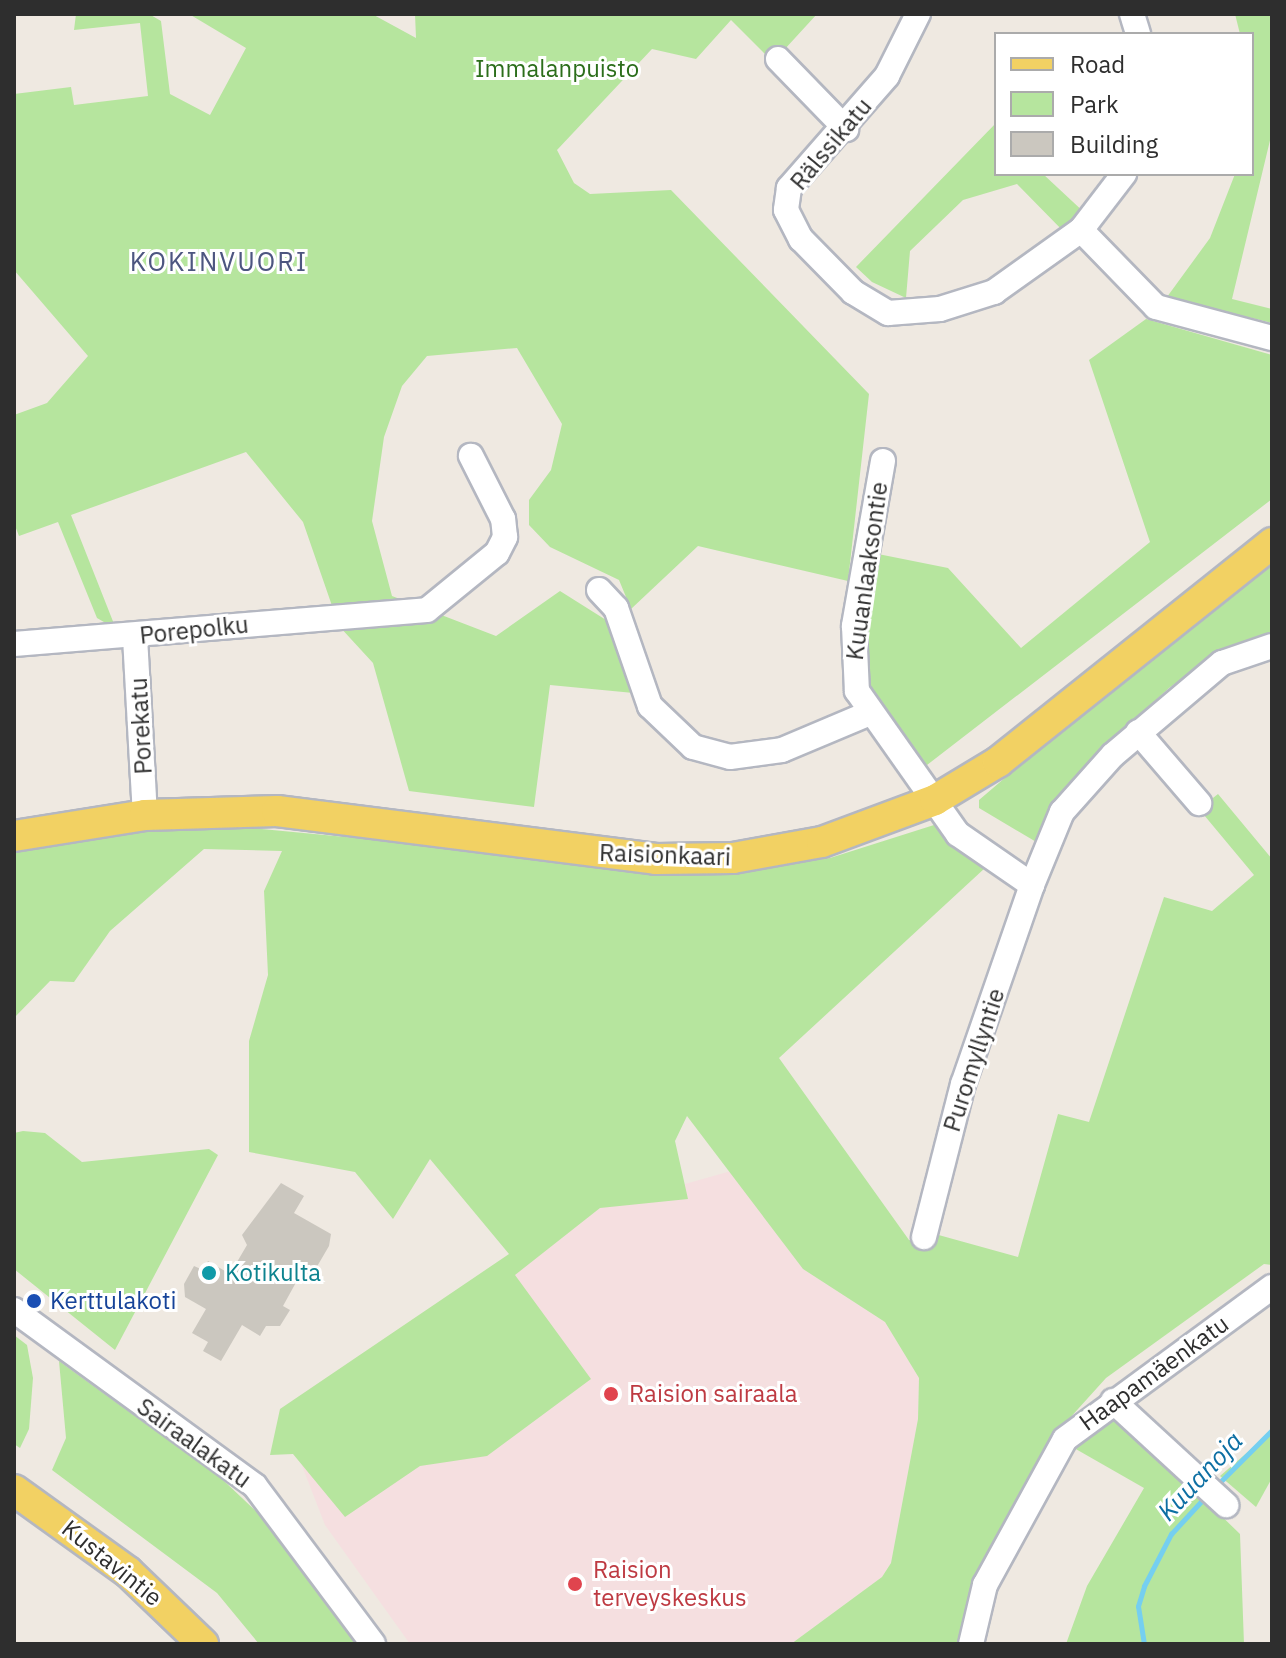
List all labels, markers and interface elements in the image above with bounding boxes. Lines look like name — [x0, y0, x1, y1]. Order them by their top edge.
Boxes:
legend — [994, 32, 1254, 176]
text: Road — [1070, 48, 1125, 80]
park label: Immalanpuisto — [475, 55, 639, 83]
text: Park — [1070, 88, 1119, 120]
street label: Rälssikatu — [784, 92, 878, 196]
text: Building — [1070, 128, 1158, 160]
district label: KOKINVUORI — [130, 246, 308, 278]
street label: Kuuanlaaksontie — [840, 480, 894, 662]
street label: Porepolku — [138, 610, 250, 650]
street label: Porekatu — [124, 677, 158, 775]
street label: Raisionkaari — [599, 838, 731, 872]
street label: Puromyllyntie — [937, 985, 1011, 1135]
place label: Kotikulta — [225, 1259, 321, 1287]
marker: Kotikulta — [200, 1264, 218, 1282]
place label: Kerttulakoti — [50, 1287, 176, 1315]
marker: Kerttulakoti — [25, 1292, 43, 1310]
street label: Haapamäenkatu — [1074, 1309, 1234, 1437]
place label: Raision sairaala — [629, 1380, 798, 1408]
marker: Raision sairaala — [600, 1383, 622, 1405]
street label: Sairaalakatu — [131, 1392, 257, 1494]
water label: Kuuanoja — [1151, 1425, 1249, 1527]
street label: Kustavintie — [56, 1514, 168, 1612]
place label: Raision terveyskeskus — [593, 1556, 747, 1612]
marker: Raision terveyskeskus — [564, 1573, 586, 1595]

